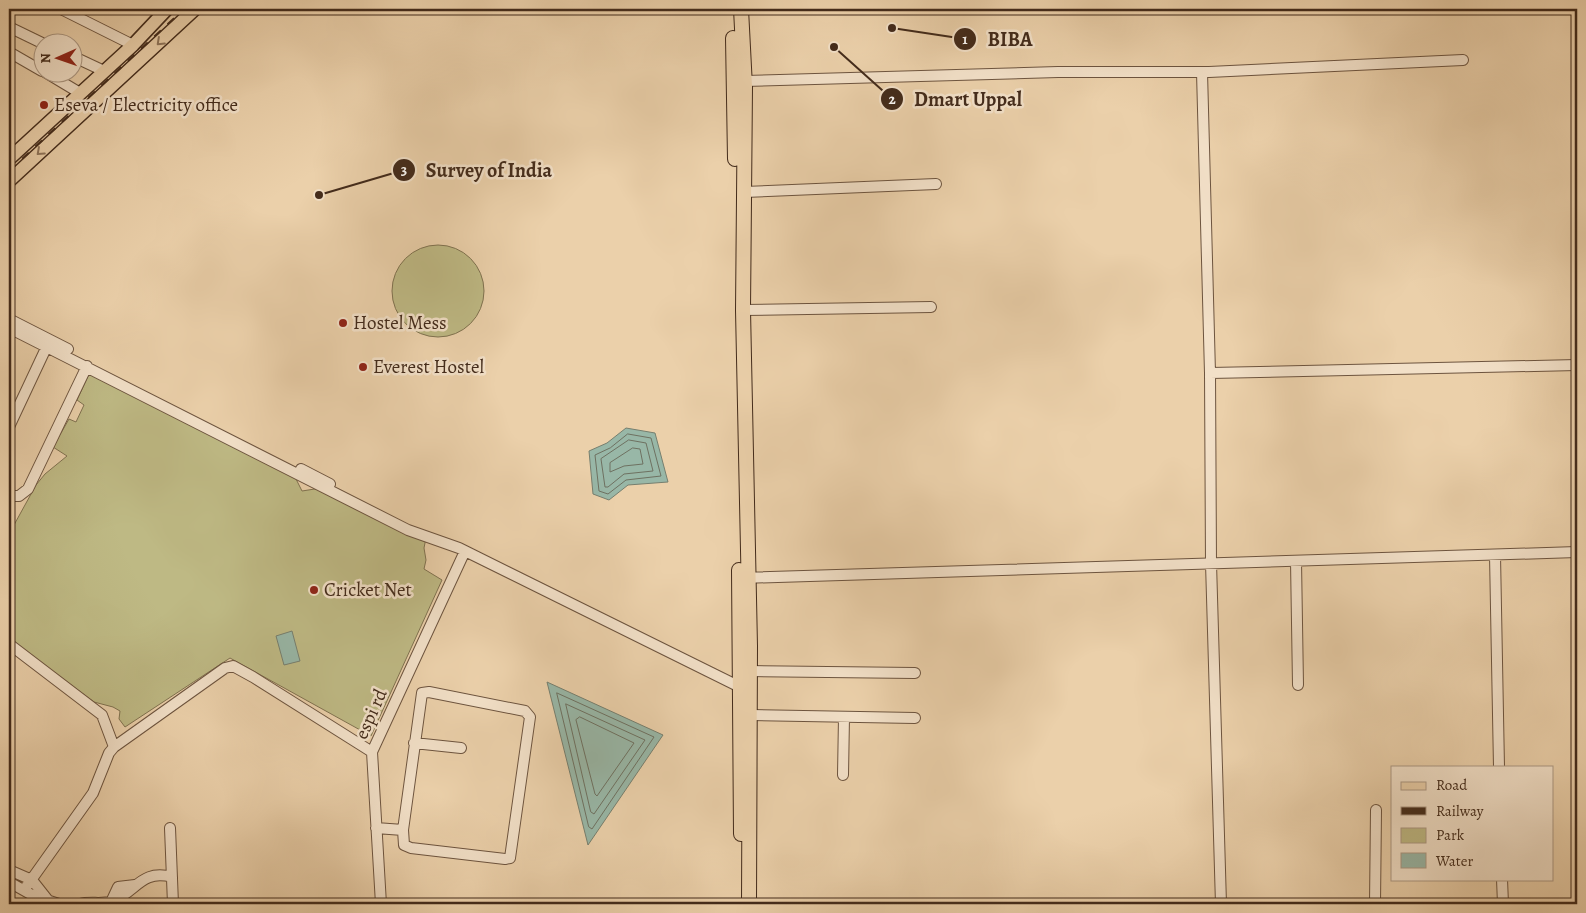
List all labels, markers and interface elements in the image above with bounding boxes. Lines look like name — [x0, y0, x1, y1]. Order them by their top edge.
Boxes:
callout: BIBA — [953, 21, 1043, 56]
text: BIBA — [988, 26, 1033, 53]
text: 1 — [962, 29, 968, 49]
north arrow — [32, 32, 82, 82]
one-way arrow — [156, 36, 165, 45]
text: N — [36, 53, 55, 64]
callout: Dmart Uppal — [880, 81, 1032, 116]
text: Dmart Uppal — [914, 86, 1023, 113]
text: 2 — [888, 89, 896, 109]
place label: Eseva / Electricity office — [54, 92, 238, 118]
marker: Eseva / Electricity office — [38, 99, 50, 111]
one-way arrow — [37, 146, 46, 155]
callout: Survey of India — [391, 152, 563, 187]
text: Survey of India — [426, 157, 553, 184]
text: 3 — [401, 160, 407, 180]
place label: Hostel Mess — [353, 310, 447, 336]
marker: Hostel Mess — [337, 317, 349, 329]
place label: Everest Hostel — [373, 354, 484, 380]
marker: Everest Hostel — [357, 361, 369, 373]
place label: Cricket Net — [324, 577, 412, 603]
marker: Cricket Net — [308, 584, 320, 596]
street label: espi rd — [348, 684, 394, 743]
legend — [1391, 766, 1554, 880]
text: Road — [1436, 775, 1468, 795]
text: Railway — [1436, 801, 1484, 821]
text: Park — [1436, 825, 1465, 845]
text: Water — [1435, 851, 1473, 871]

